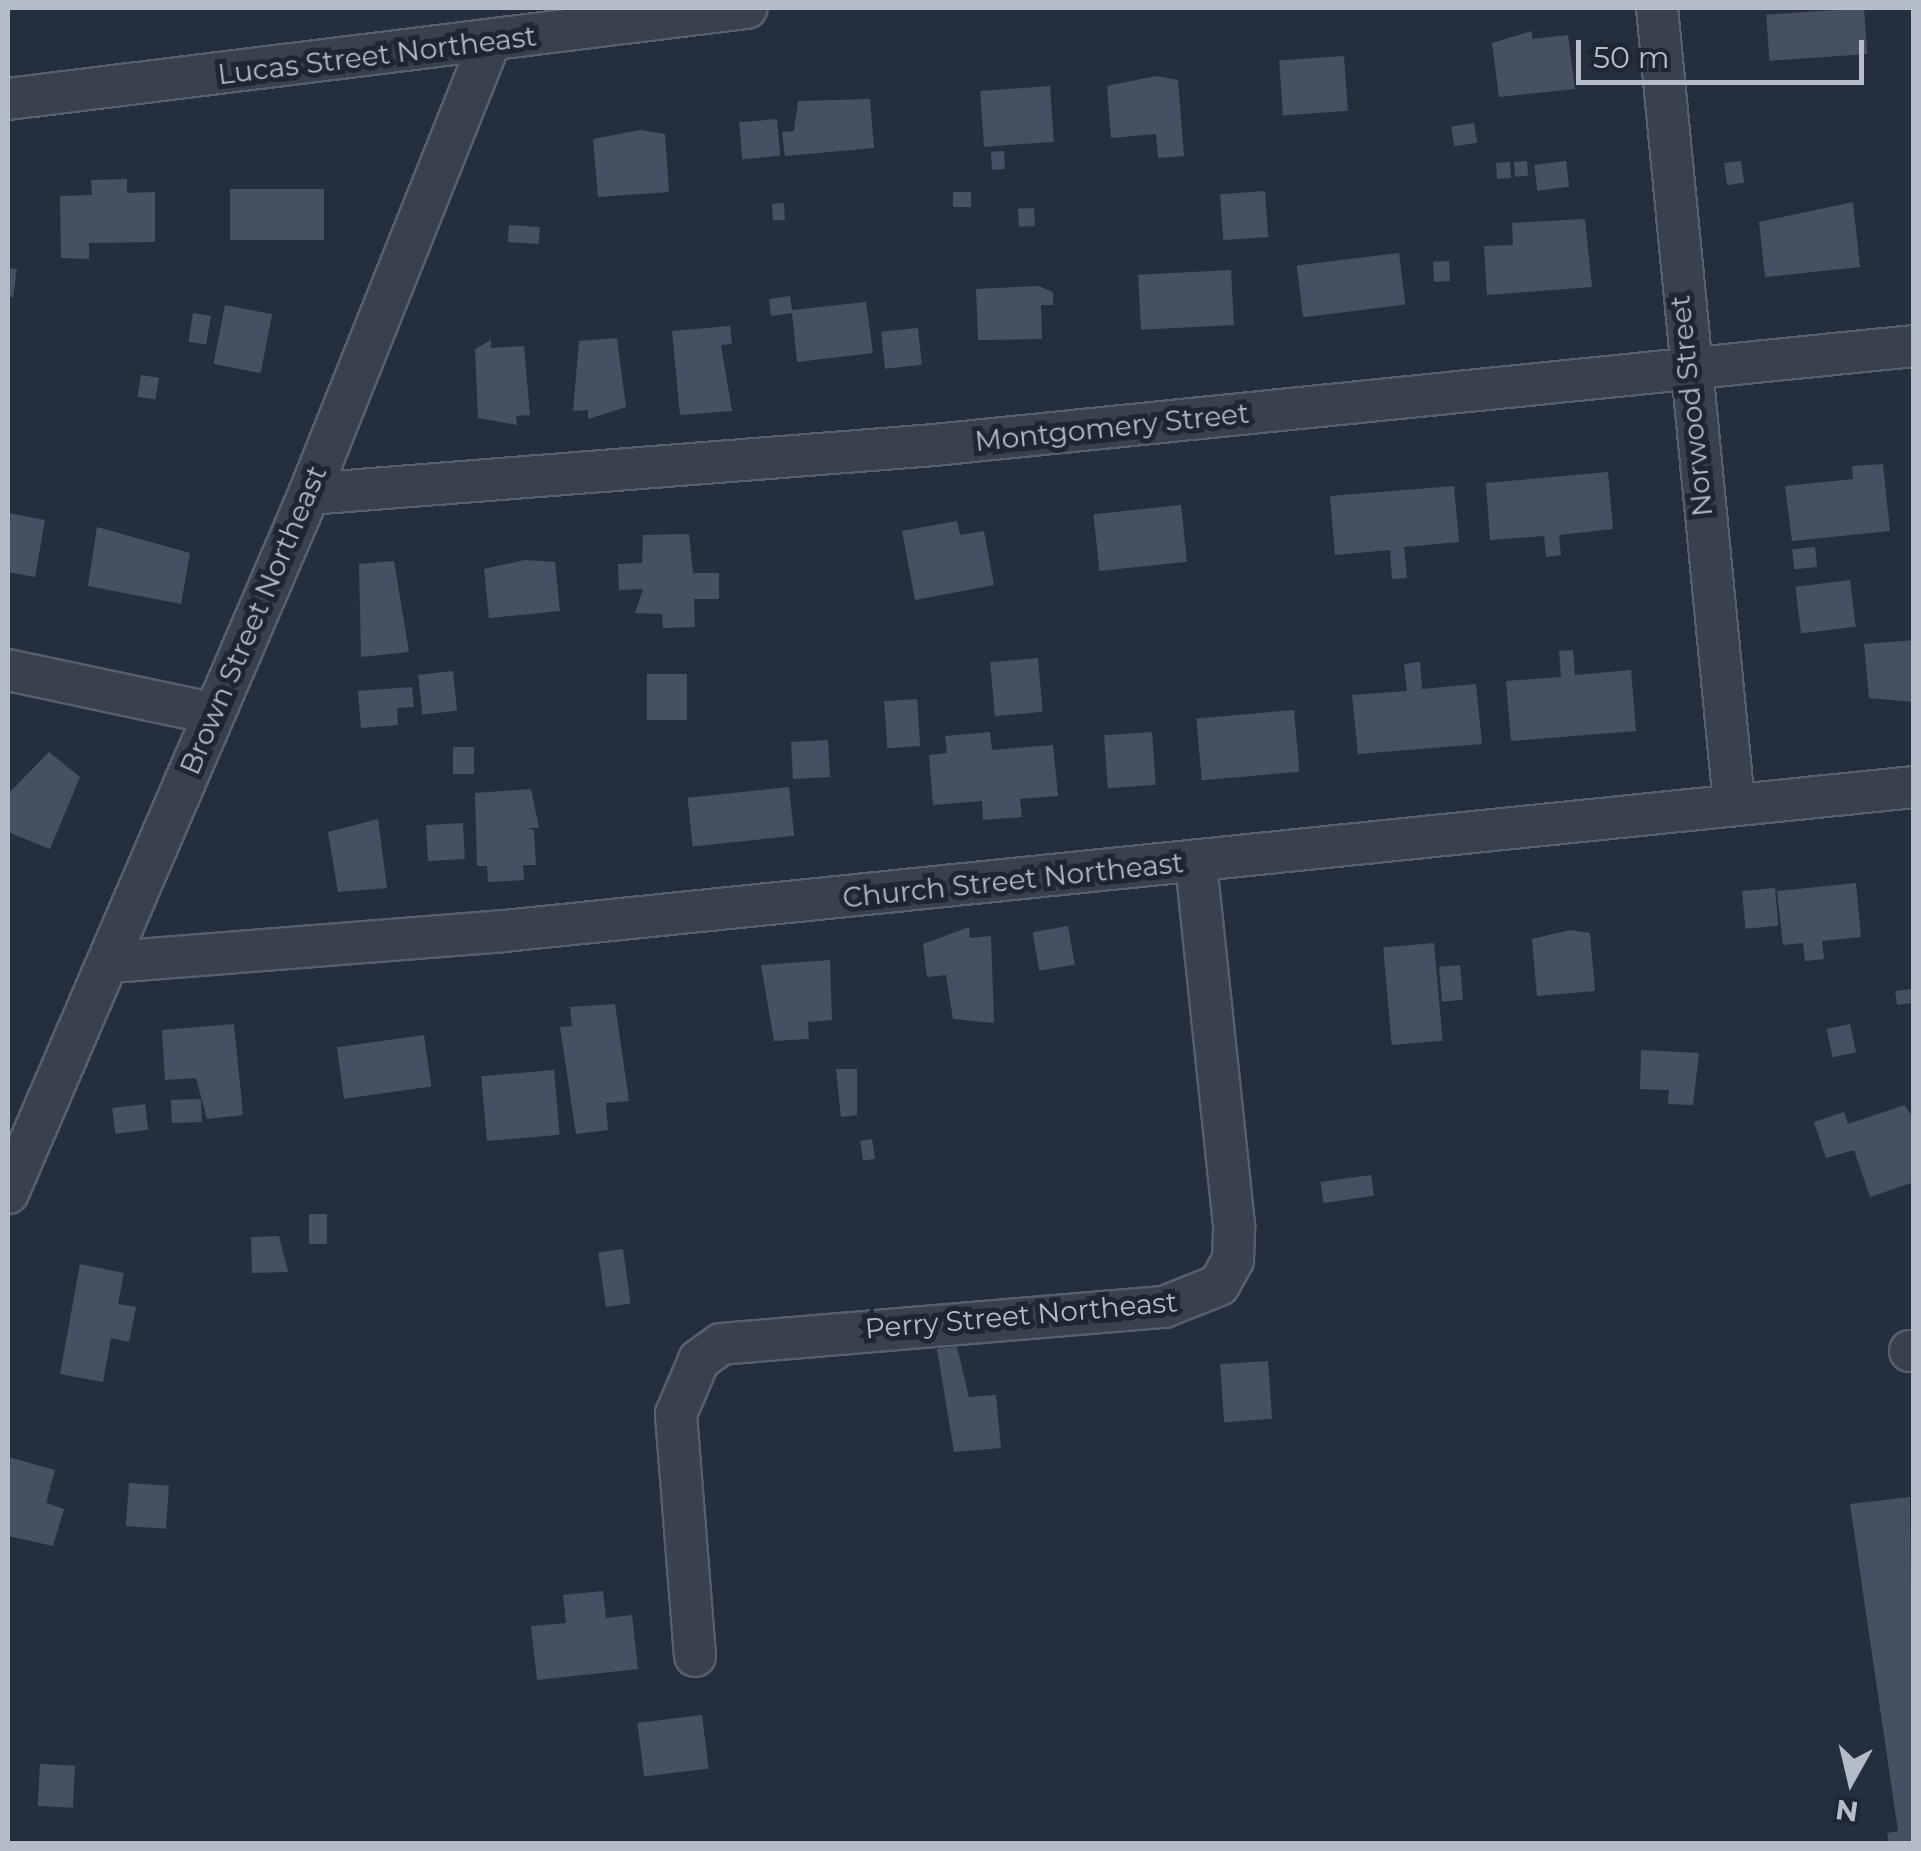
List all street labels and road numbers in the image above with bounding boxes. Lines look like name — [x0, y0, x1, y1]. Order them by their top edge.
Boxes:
street label: Lucas Street Northeast — [216, 19, 538, 91]
street label: Norwood Street — [1663, 294, 1719, 518]
street label: Montgomery Street — [973, 396, 1251, 458]
street label: Brown Street Northeast — [173, 460, 333, 780]
street label: Church Street Northeast — [841, 845, 1185, 915]
street label: Perry Street Northeast — [863, 1285, 1179, 1345]

